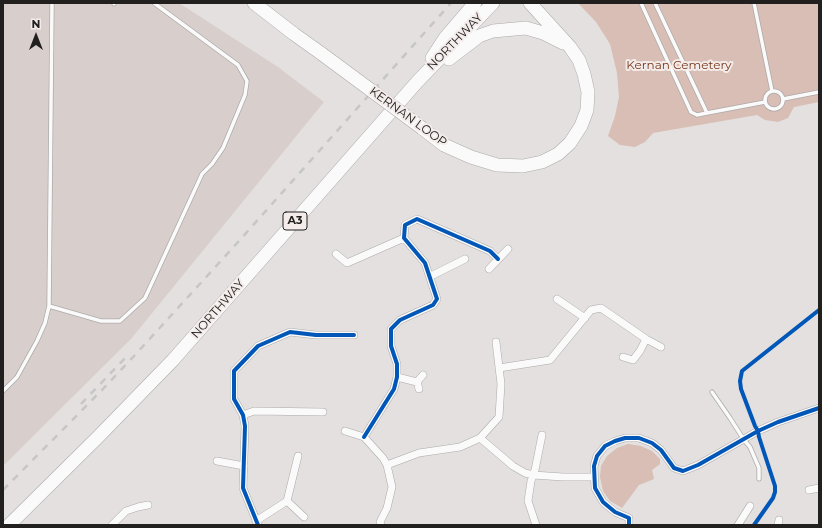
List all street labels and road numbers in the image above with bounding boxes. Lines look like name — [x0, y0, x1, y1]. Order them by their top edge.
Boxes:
street label: NORTHWAY — [424, 11, 486, 73]
street label: KERNAN LOOP — [366, 84, 450, 150]
road number: A3 — [283, 212, 307, 230]
street label: NORTHWAY — [188, 277, 248, 341]

